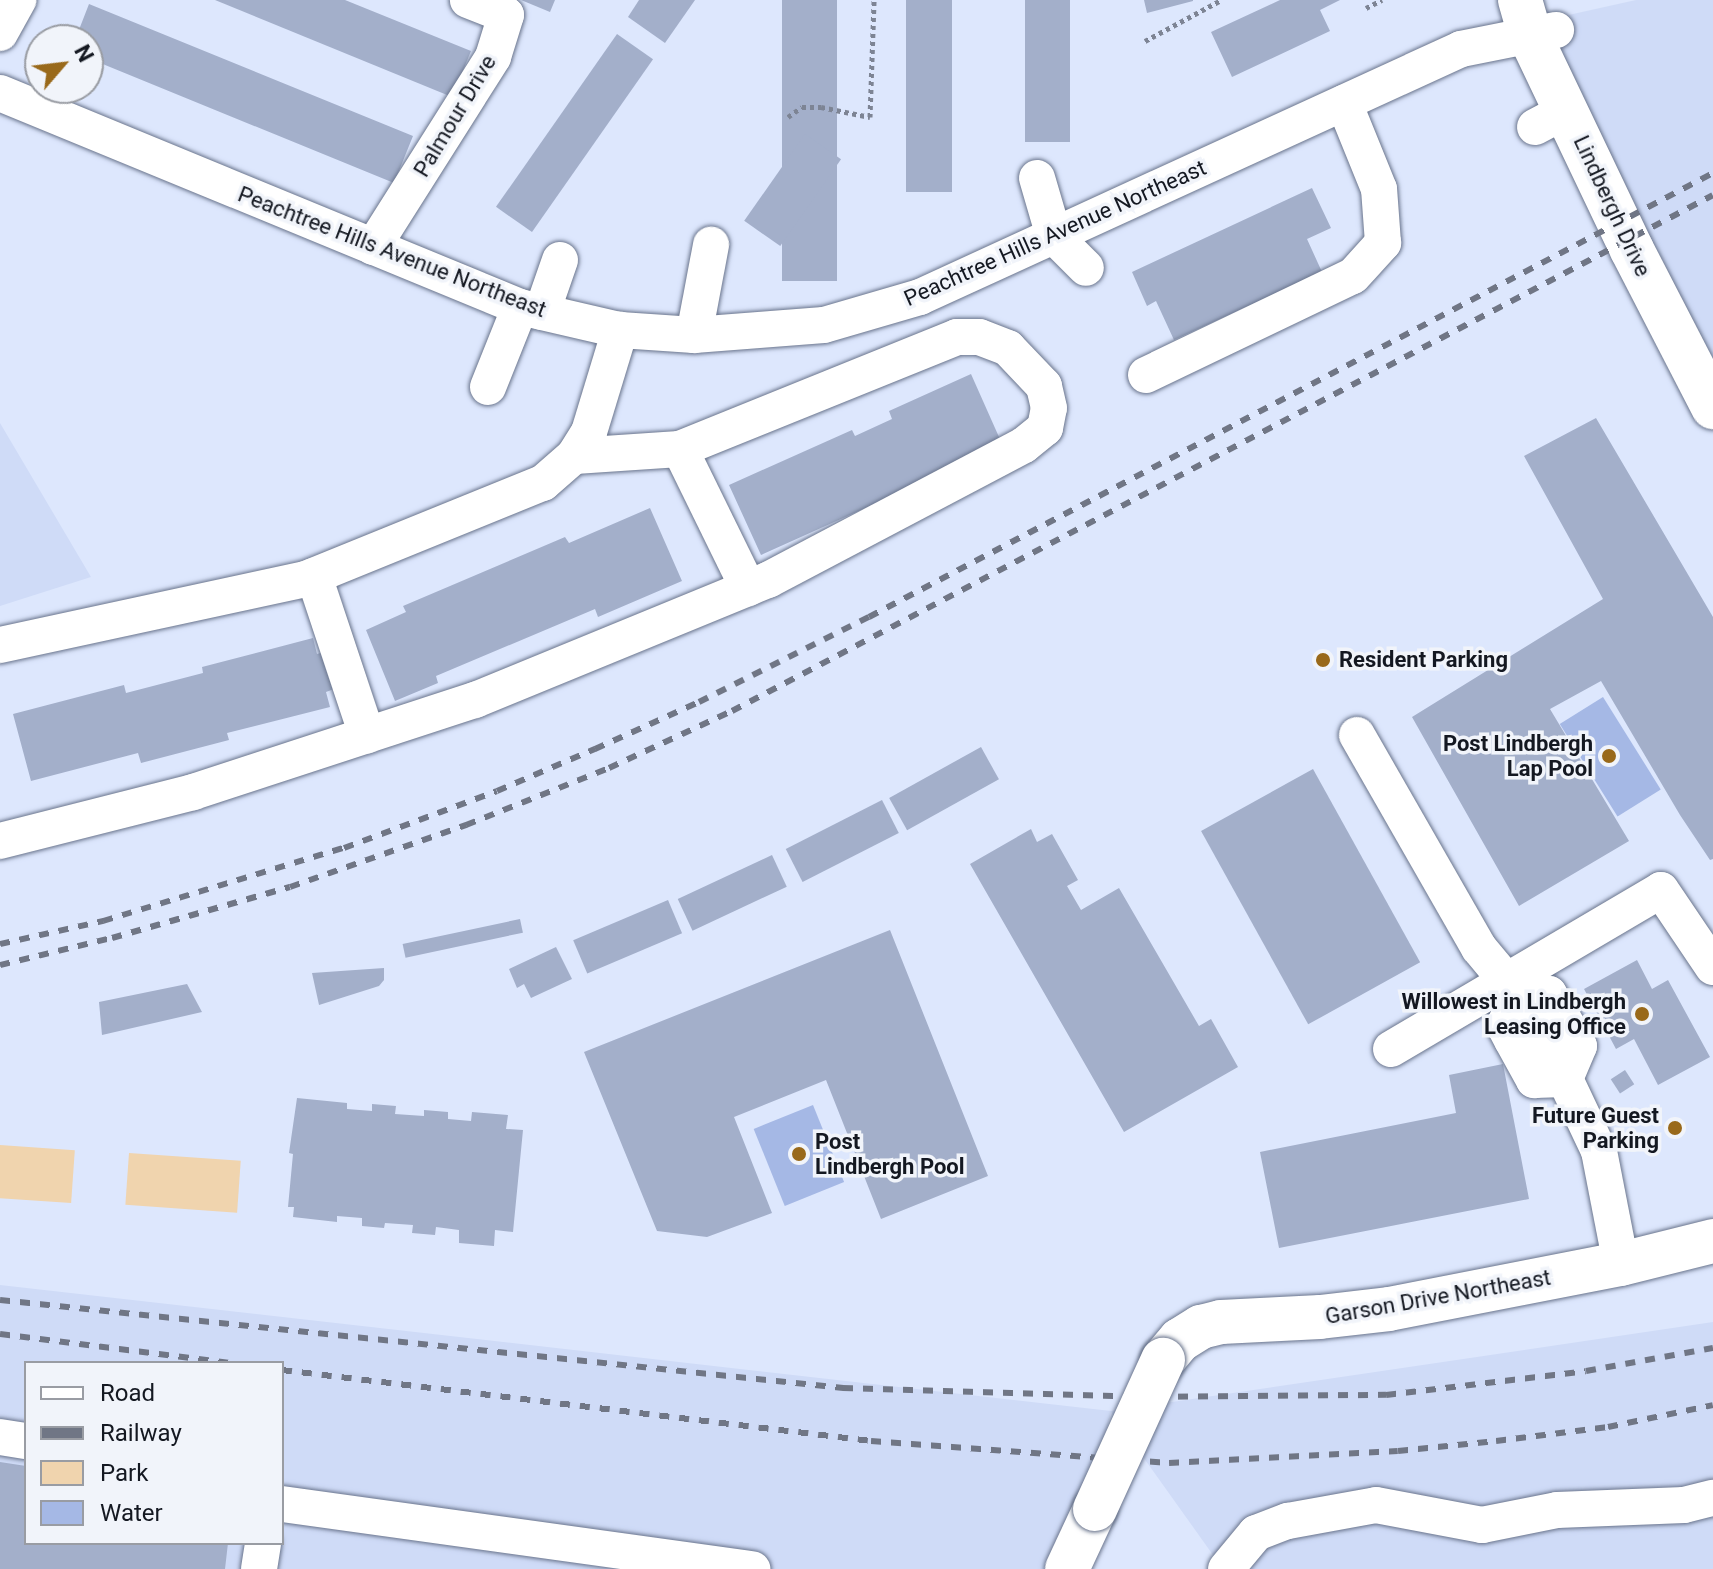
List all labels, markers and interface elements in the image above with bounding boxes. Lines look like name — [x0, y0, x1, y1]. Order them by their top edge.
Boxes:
north arrow — [24, 24, 104, 104]
text: N — [69, 41, 99, 66]
street label: Palmour Drive — [408, 50, 502, 182]
street label: Lindbergh Drive — [1568, 131, 1656, 281]
street label: Peachtree Hills Avenue Northeast — [900, 154, 1210, 312]
street label: Peachtree Hills Avenue Northeast — [234, 181, 550, 323]
place label: Resident Parking — [1339, 647, 1508, 673]
marker: Resident Parking — [1314, 651, 1332, 669]
place label: Post Lindbergh Lap Pool — [1443, 730, 1593, 782]
marker: Post Lindbergh Lap Pool — [1600, 747, 1618, 765]
place label: Willowest in Lindbergh Leasing Office — [1402, 988, 1626, 1040]
marker: Willowest in Lindbergh Leasing Office — [1633, 1005, 1651, 1023]
place label: Future Guest Parking — [1532, 1102, 1659, 1154]
marker: Future Guest Parking — [1666, 1119, 1684, 1137]
place label: Post Lindbergh Pool — [815, 1128, 965, 1180]
marker: Post Lindbergh Pool — [790, 1145, 808, 1163]
street label: Garson Drive Northeast — [1323, 1264, 1553, 1330]
legend — [24, 1361, 284, 1545]
text: Road — [100, 1379, 155, 1407]
text: Railway — [100, 1419, 182, 1447]
text: Park — [100, 1459, 148, 1487]
text: Water — [100, 1499, 163, 1527]

